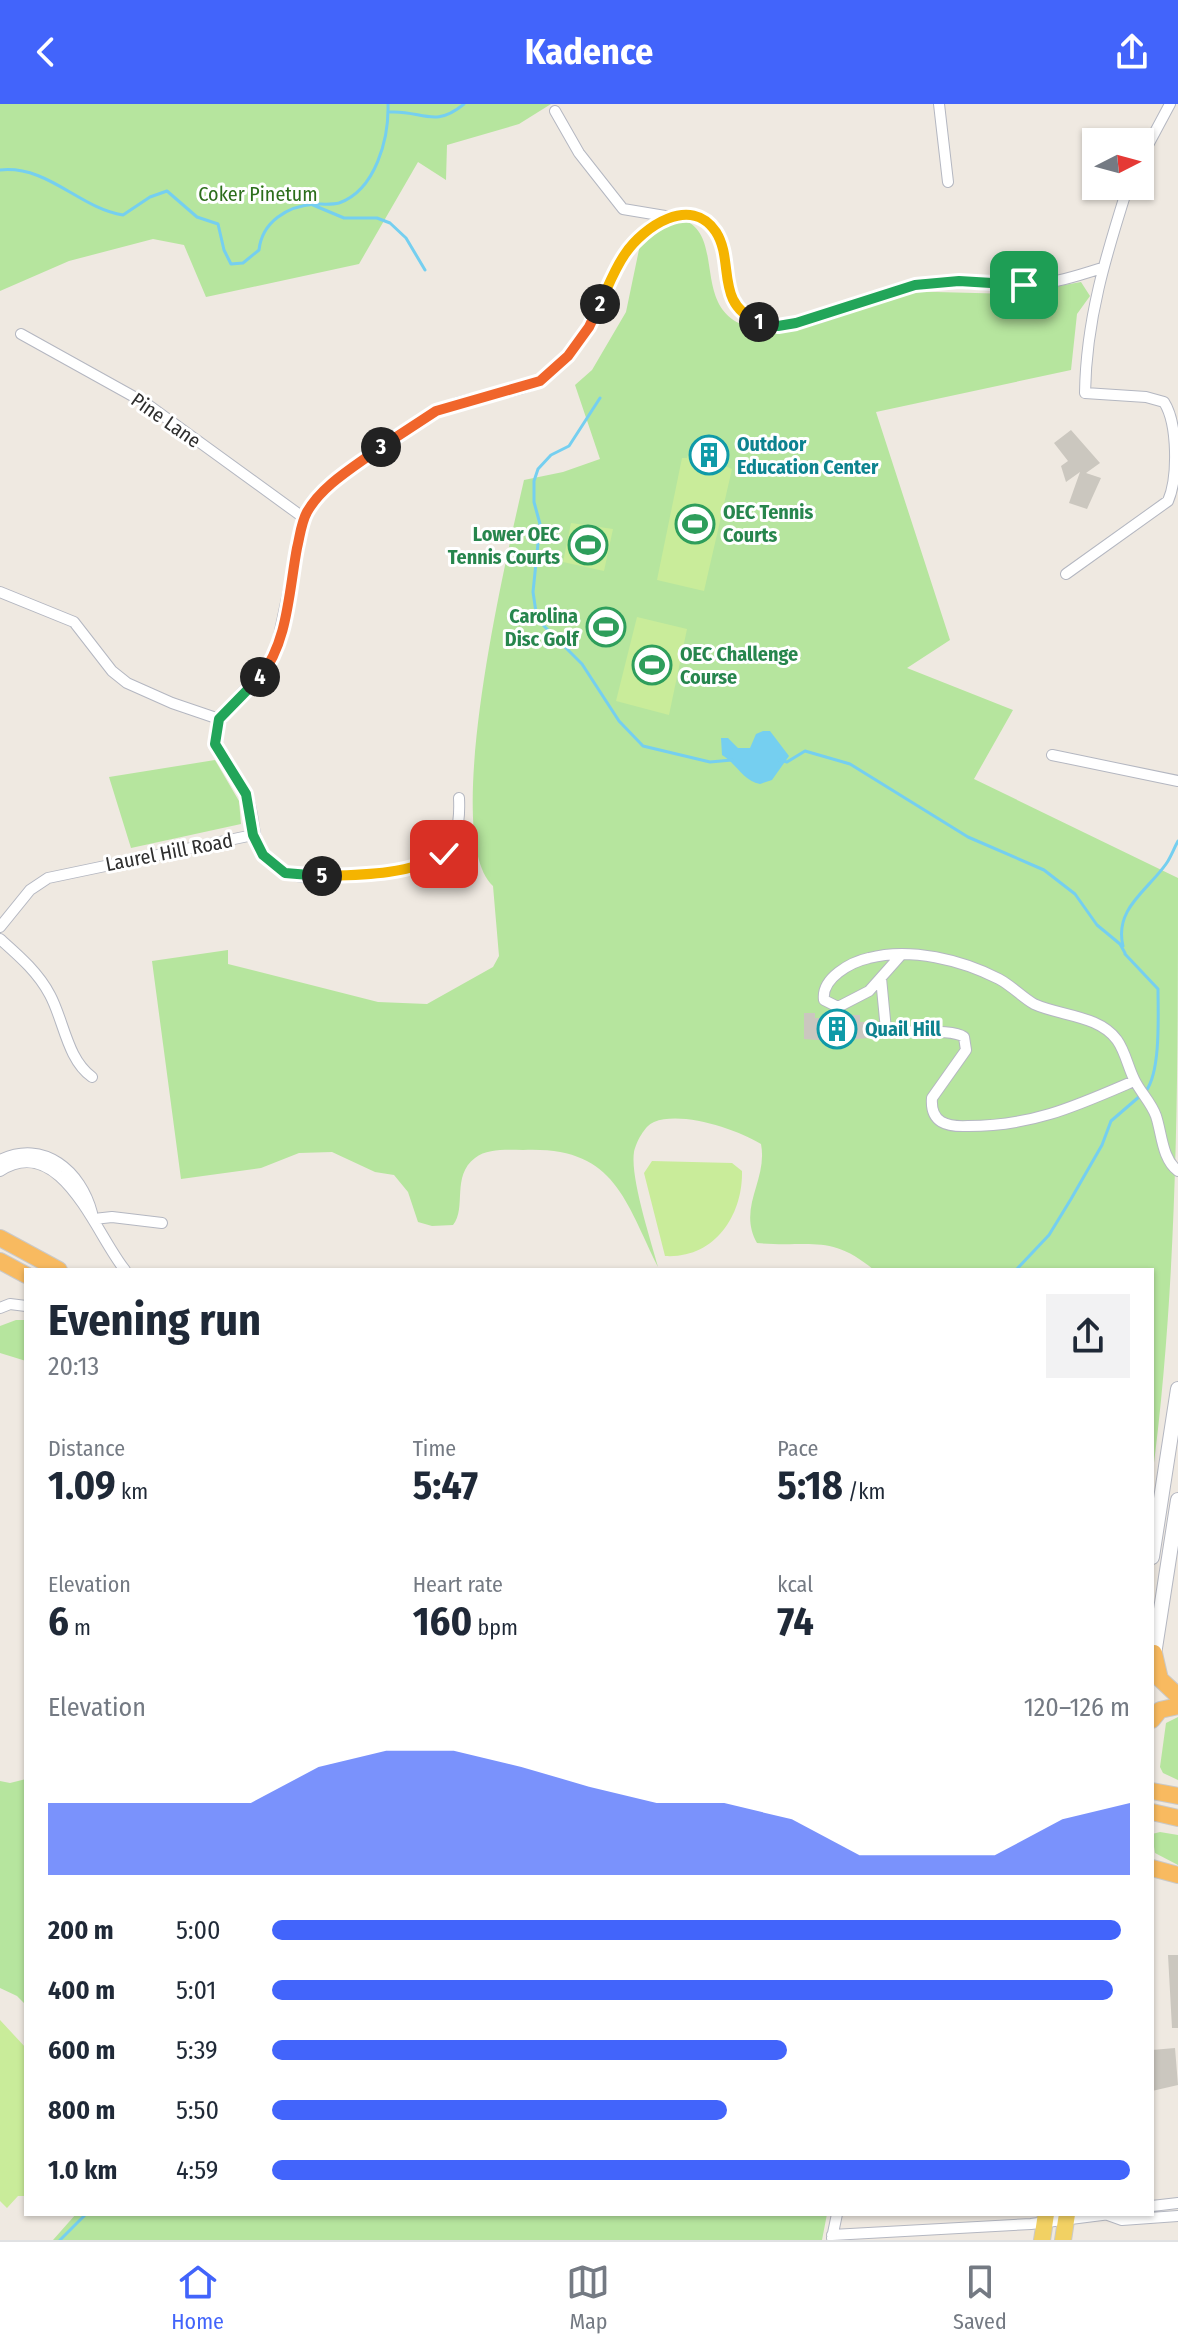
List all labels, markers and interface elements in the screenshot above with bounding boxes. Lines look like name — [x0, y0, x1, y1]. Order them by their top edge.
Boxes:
icon: back — [24, 30, 68, 74]
text: Kadence — [525, 30, 653, 74]
icon: share — [1110, 30, 1154, 74]
north arrow — [1082, 128, 1154, 200]
map controls — [1082, 128, 1154, 200]
park label: Coker Pinetum — [198, 182, 318, 206]
pin — [990, 251, 1058, 319]
icon: arrive — [1002, 263, 1046, 307]
pin: 2 — [580, 284, 620, 324]
text: 2 — [595, 290, 605, 317]
pin: 1 — [739, 302, 779, 342]
text: 1 — [754, 308, 764, 335]
street label: Pine Lane — [127, 387, 205, 453]
pin: 3 — [361, 427, 401, 467]
place label: Outdoor Education Center — [737, 432, 879, 479]
text: 3 — [376, 433, 386, 460]
building icon: Outdoor Education Center — [688, 434, 730, 476]
place label: OEC Tennis Courts — [723, 500, 813, 547]
sports icon: OEC Tennis Courts — [674, 503, 716, 545]
place label: Lower OEC Tennis Courts — [448, 522, 561, 569]
sports icon: Lower OEC Tennis Courts — [567, 524, 609, 566]
place label: Carolina Disc Golf — [505, 604, 579, 651]
sports icon: Carolina Disc Golf — [585, 606, 627, 648]
place label: OEC Challenge Course — [680, 642, 798, 689]
sports icon: OEC Challenge Course — [631, 644, 673, 686]
pin: 4 — [240, 657, 280, 697]
text: 4 — [254, 663, 266, 690]
pin — [410, 820, 478, 888]
street label: Laurel Hill Road — [103, 828, 235, 876]
icon: check — [422, 832, 466, 876]
pin: 5 — [302, 856, 342, 896]
text: 5 — [317, 862, 327, 889]
building icon: Quail Hill — [816, 1008, 858, 1050]
place label: Quail Hill — [865, 1017, 941, 1041]
text: Evening run — [48, 1294, 261, 1347]
button: share — [1046, 1294, 1130, 1378]
text: 20:13 — [48, 1351, 99, 1382]
text: Distance — [48, 1435, 125, 1462]
text: Time — [413, 1435, 456, 1462]
text: Pace — [777, 1435, 818, 1462]
text: 1.09 — [48, 1462, 116, 1510]
text: 5:47 — [413, 1462, 478, 1510]
text: 5:18 — [777, 1462, 843, 1510]
text: km — [116, 1478, 148, 1505]
text: /km — [843, 1478, 885, 1505]
text: Elevation — [48, 1571, 131, 1598]
text: Heart rate — [413, 1571, 503, 1598]
text: kcal — [777, 1571, 813, 1598]
text: 6 — [48, 1598, 69, 1646]
text: 160 — [413, 1598, 472, 1646]
text: 74 — [777, 1598, 814, 1646]
text: m — [69, 1614, 91, 1641]
text: bpm — [472, 1614, 518, 1641]
text: Elevation — [48, 1692, 146, 1723]
text: 120–126 m — [1024, 1692, 1130, 1723]
text: 200 m — [48, 1915, 114, 1946]
text: 5:00 — [176, 1915, 221, 1946]
text: 400 m — [48, 1975, 115, 2006]
text: 5:01 — [176, 1975, 216, 2006]
text: 600 m — [48, 2035, 115, 2066]
text: 5:39 — [176, 2035, 218, 2066]
text: 800 m — [48, 2095, 115, 2126]
text: 5:50 — [176, 2095, 219, 2126]
text: 1.0 km — [48, 2155, 117, 2186]
text: 4:59 — [176, 2155, 218, 2186]
tab: Home — [171, 2260, 224, 2335]
tab: Map — [566, 2260, 610, 2335]
tab: Saved — [953, 2260, 1007, 2335]

